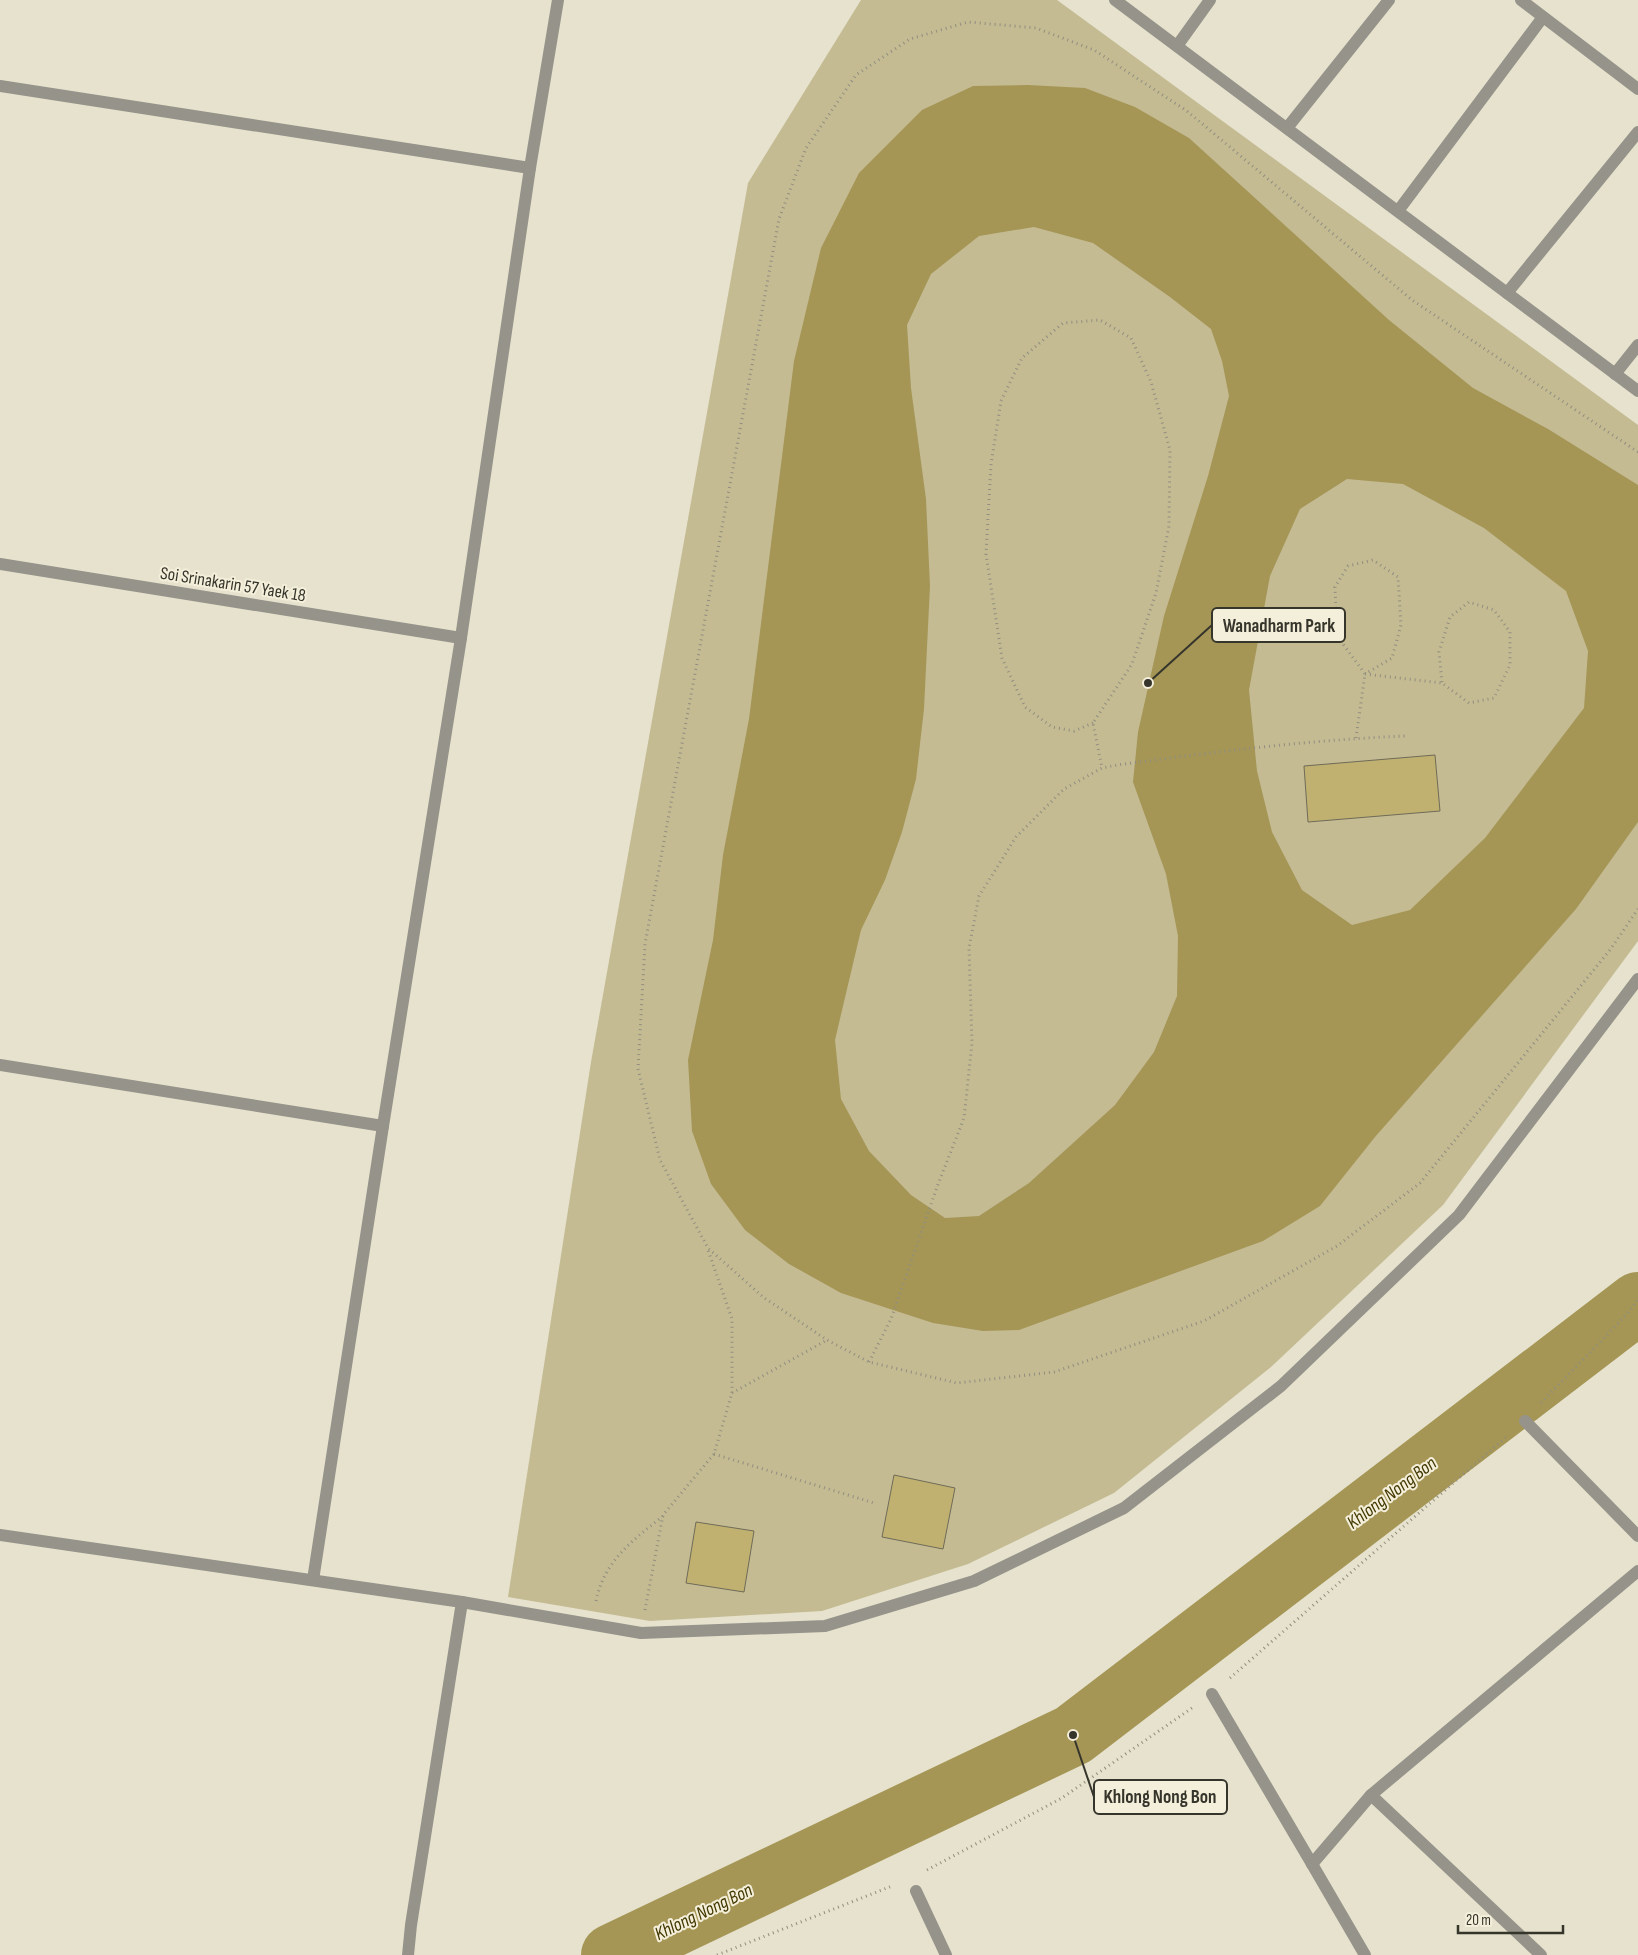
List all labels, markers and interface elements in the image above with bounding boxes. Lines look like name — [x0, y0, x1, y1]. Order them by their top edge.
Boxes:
street label: Soi Srinakarin 57 Yaek 18 — [159, 563, 307, 606]
callout: Wanadharm Park — [1212, 608, 1345, 642]
text: Wanadharm Park — [1223, 615, 1335, 638]
water label: Khlong Nong Bon — [1343, 1452, 1441, 1534]
callout: Khlong Nong Bon — [1094, 1780, 1227, 1814]
text: Khlong Nong Bon — [1104, 1786, 1216, 1809]
water label: Khlong Nong Bon — [651, 1879, 756, 1946]
scale bar — [1458, 1902, 1563, 1934]
text: 20 m — [1466, 1911, 1491, 1930]

